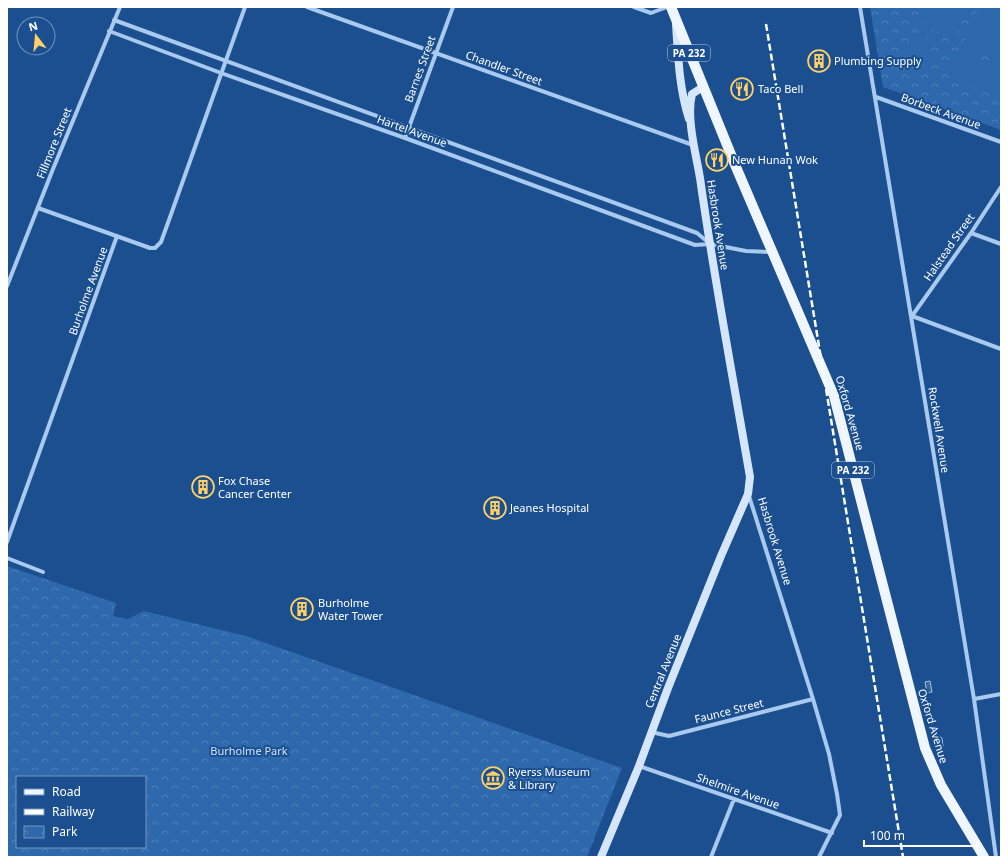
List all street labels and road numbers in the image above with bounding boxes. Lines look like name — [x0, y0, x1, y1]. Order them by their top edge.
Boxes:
street label: Barnes Street — [401, 33, 439, 104]
road number: PA 232 — [668, 45, 710, 61]
street label: Chandler Street — [464, 47, 545, 88]
street label: Borbeck Avenue — [899, 89, 983, 132]
street label: Fillmore Street — [32, 105, 75, 181]
street label: Hartel Avenue — [375, 111, 449, 150]
street label: Hasbrook Avenue — [704, 179, 733, 271]
street label: Halstead Street — [920, 210, 977, 283]
street label: Burholme Avenue — [65, 245, 110, 337]
street label: Oxford Avenue — [833, 374, 868, 452]
street label: Rockwell Avenue — [925, 386, 954, 474]
road number: PA 232 — [832, 462, 874, 478]
street label: Hasbrook Avenue — [755, 495, 796, 587]
street label: Central Avenue — [641, 631, 684, 710]
street label: Oxford Avenue — [915, 687, 952, 765]
street label: Faunce Street — [693, 695, 765, 726]
street label: Shelmire Avenue — [695, 769, 782, 812]

